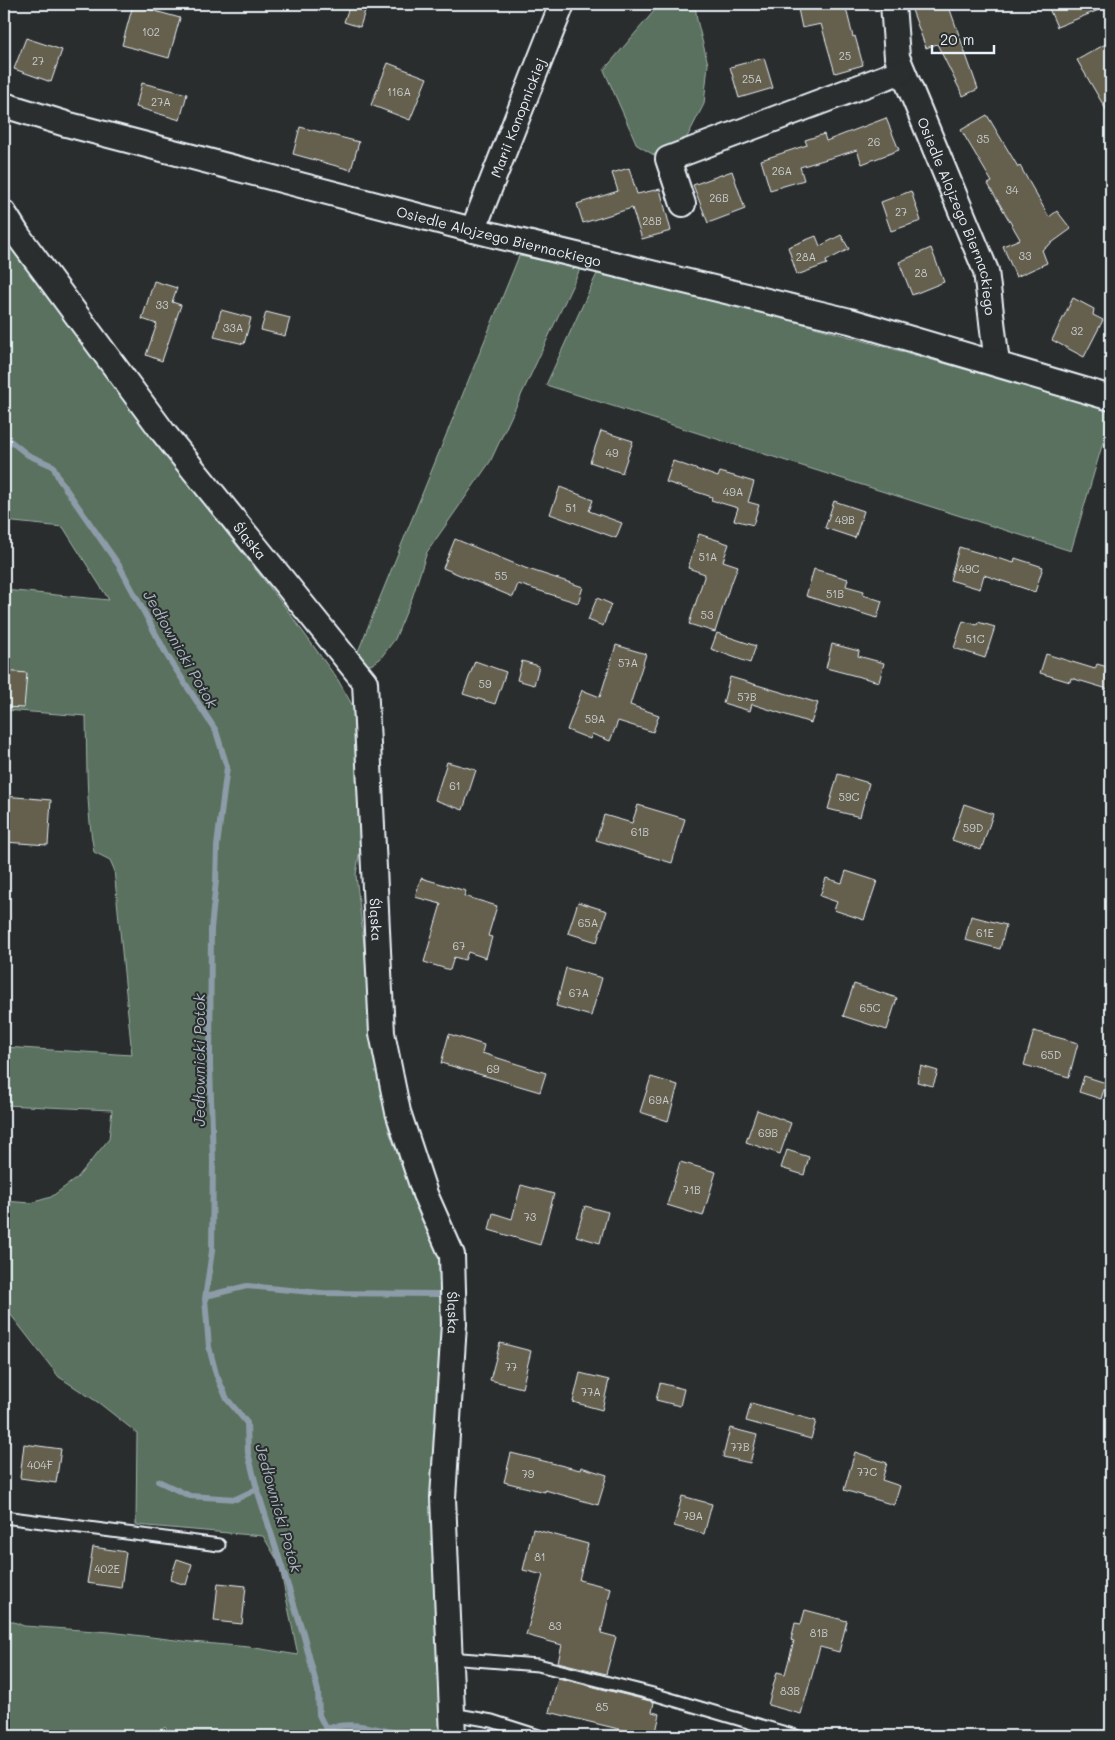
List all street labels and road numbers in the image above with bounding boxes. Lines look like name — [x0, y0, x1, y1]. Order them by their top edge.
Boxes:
street label: Marii Konopnickiej — [485, 55, 549, 180]
street label: Osiedle Alojzego Biernackiego — [913, 114, 1001, 316]
street label: Osiedle Alojzego Biernackiego — [395, 201, 603, 270]
street label: Śląska — [230, 518, 271, 563]
street label: Śląska — [366, 898, 387, 942]
street label: Śląska — [444, 1291, 464, 1335]

